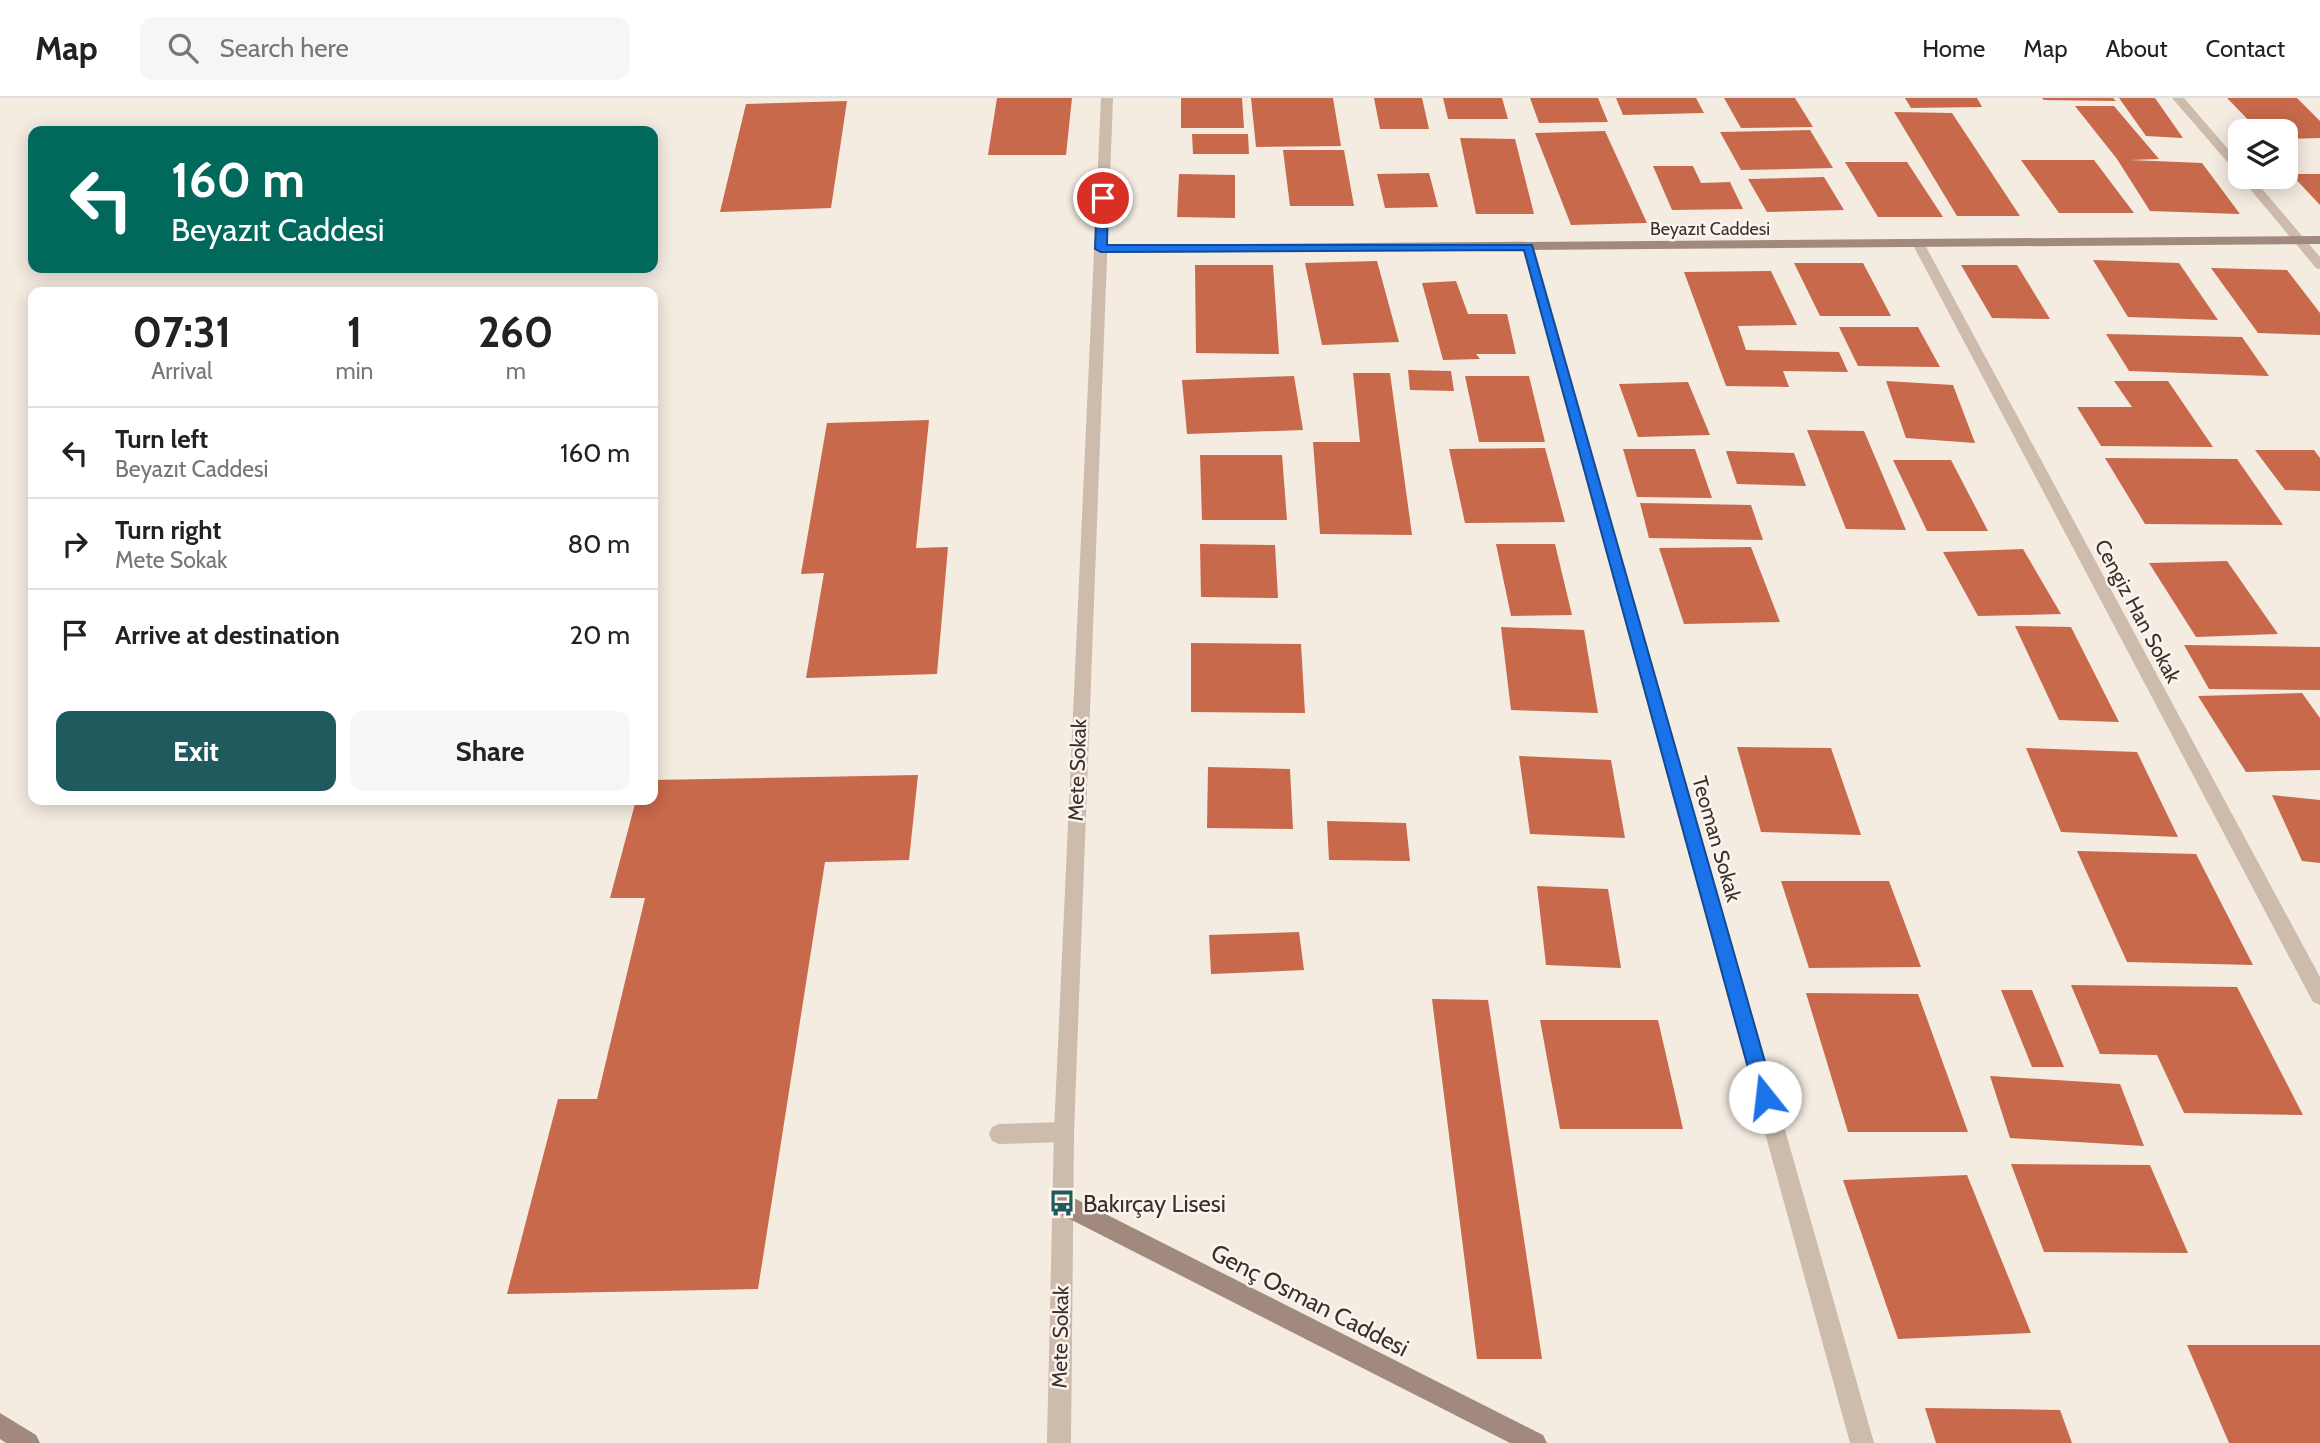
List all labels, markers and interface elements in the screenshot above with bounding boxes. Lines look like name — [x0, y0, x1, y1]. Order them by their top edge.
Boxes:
search box — [140, 17, 630, 80]
text: Map — [35, 28, 98, 68]
icon: search — [164, 29, 202, 67]
text: Search here — [220, 32, 349, 64]
text: Home — [1922, 34, 1985, 63]
text: Map — [2023, 34, 2068, 63]
text: About — [2106, 34, 2168, 63]
text: Contact — [2206, 34, 2285, 63]
map controls — [2228, 119, 2298, 189]
button: layers — [2228, 119, 2298, 189]
text: 160 m — [171, 150, 305, 209]
icon: left — [56, 154, 147, 245]
pin — [1073, 168, 1133, 228]
icon: arrive — [1084, 179, 1122, 217]
text: Beyazıt Caddesi — [171, 210, 385, 249]
street label: Beyazıt Caddesi — [1650, 218, 1770, 240]
text: 07:31 — [133, 306, 231, 358]
text: 1 — [347, 306, 362, 358]
text: 260 — [478, 306, 553, 358]
text: Arrival — [151, 357, 212, 385]
text: min — [336, 357, 373, 385]
text: m — [506, 357, 526, 385]
text: Turn left — [115, 423, 208, 455]
icon: left — [56, 434, 94, 472]
text: 160 m — [560, 437, 630, 469]
text: Beyazıt Caddesi — [115, 455, 268, 483]
text: Turn right — [115, 514, 221, 546]
icon: right — [56, 525, 94, 563]
text: 80 m — [567, 528, 630, 560]
street label: Cengiz Han Sokak — [2090, 535, 2187, 688]
text: Mete Sokak — [115, 546, 227, 574]
icon: arrive — [56, 616, 94, 654]
text: Arrive at destination — [115, 619, 340, 651]
text: 20 m — [570, 619, 630, 651]
button: Exit — [56, 711, 336, 791]
button: Share — [350, 711, 630, 791]
street label: Mete Sokak — [1063, 718, 1091, 822]
street label: Teoman Sokak — [1687, 773, 1747, 905]
position arrow — [1728, 1060, 1802, 1134]
bus stop icon: Bakırçay Lisesi — [1047, 1188, 1077, 1218]
place label: Bakırçay Lisesi — [1083, 1189, 1226, 1218]
street label: Genç Osman Caddesi — [1206, 1238, 1414, 1362]
street label: Mete Sokak — [1047, 1285, 1073, 1389]

